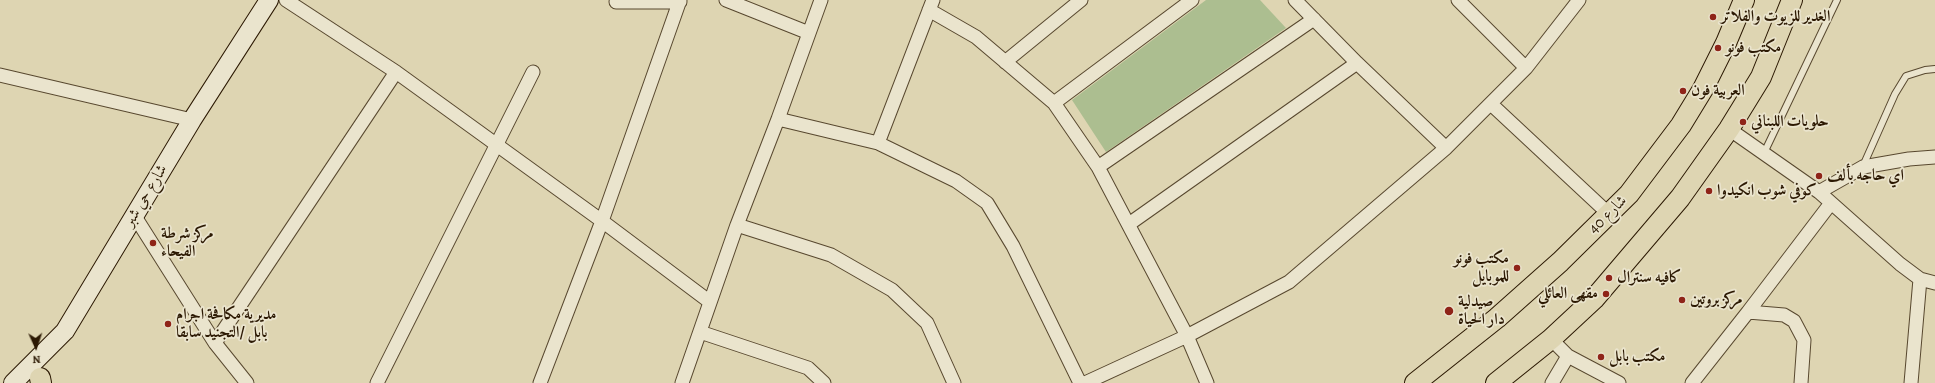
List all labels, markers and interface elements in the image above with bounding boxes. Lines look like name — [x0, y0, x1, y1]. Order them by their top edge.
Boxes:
place label: الغدير للزيوت والفلاتر — [1721, 7, 1830, 27]
marker: الغدير للزيوت والفلاتر — [1708, 12, 1718, 22]
place label: مكتب فونو — [1726, 38, 1781, 58]
marker: مكتب فونو — [1713, 43, 1723, 53]
place label: العربية فون — [1691, 81, 1745, 101]
marker: العربية فون — [1678, 86, 1688, 96]
place label: حلويات اللبناني — [1751, 112, 1829, 132]
marker: حلويات اللبناني — [1738, 117, 1748, 127]
street label: شارع حي شبر — [120, 161, 172, 231]
place label: اي حاجه بألف — [1827, 166, 1904, 186]
marker: اي حاجه بألف — [1814, 171, 1824, 181]
place label: كوفي شوب انكيدوا — [1717, 181, 1817, 201]
marker: كوفي شوب انكيدوا — [1704, 186, 1714, 196]
street label: شارع 40 — [1585, 192, 1631, 238]
place label: مركز شرطة الفيحاء — [161, 224, 214, 262]
marker: مركز شرطة الفيحاء — [148, 238, 158, 248]
place label: مكتب فونو للموبايل — [1454, 249, 1509, 287]
marker: مكتب فونو للموبايل — [1512, 263, 1522, 273]
place label: كافيه سنترال — [1617, 268, 1682, 288]
marker: كافيه سنترال — [1604, 273, 1614, 283]
place label: مقهى العائلي — [1538, 284, 1598, 304]
marker: مقهى العائلي — [1601, 289, 1611, 299]
place label: مركز بروتين — [1690, 290, 1742, 310]
place label: صيدلية دار الحياة — [1458, 292, 1505, 330]
marker: مركز بروتين — [1677, 295, 1687, 305]
place label: مديرية مكافحة اجرام بابل /التجنيد سابقا — [176, 305, 277, 343]
marker: صيدلية دار الحياة — [1443, 305, 1455, 317]
marker: مديرية مكافحة اجرام بابل /التجنيد سابقا — [163, 319, 173, 329]
north arrow — [16, 327, 56, 367]
place label: مكتب بابل — [1609, 347, 1665, 367]
text: N — [32, 352, 41, 367]
marker: مكتب بابل — [1596, 352, 1606, 362]

